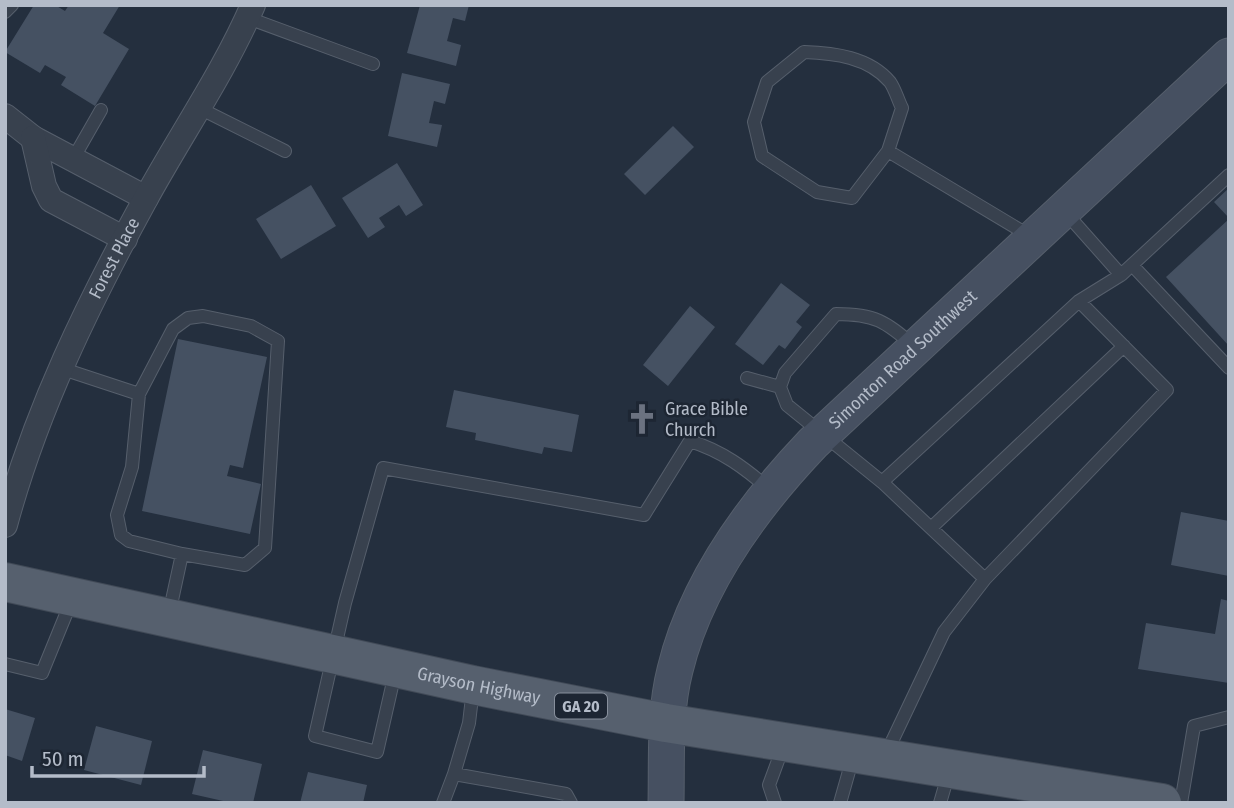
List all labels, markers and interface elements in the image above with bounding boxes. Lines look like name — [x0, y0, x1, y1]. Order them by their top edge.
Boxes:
street label: Forest Place — [84, 214, 144, 302]
street label: Simonton Road Southwest — [824, 285, 981, 434]
place label: Grace Bible Church — [665, 398, 748, 441]
church icon: Grace Bible Church — [625, 402, 659, 436]
street label: Grayson Highway — [415, 662, 542, 709]
road number: GA 20 — [555, 694, 607, 719]
scale bar — [32, 734, 203, 778]
text: 50 m — [42, 746, 84, 772]

